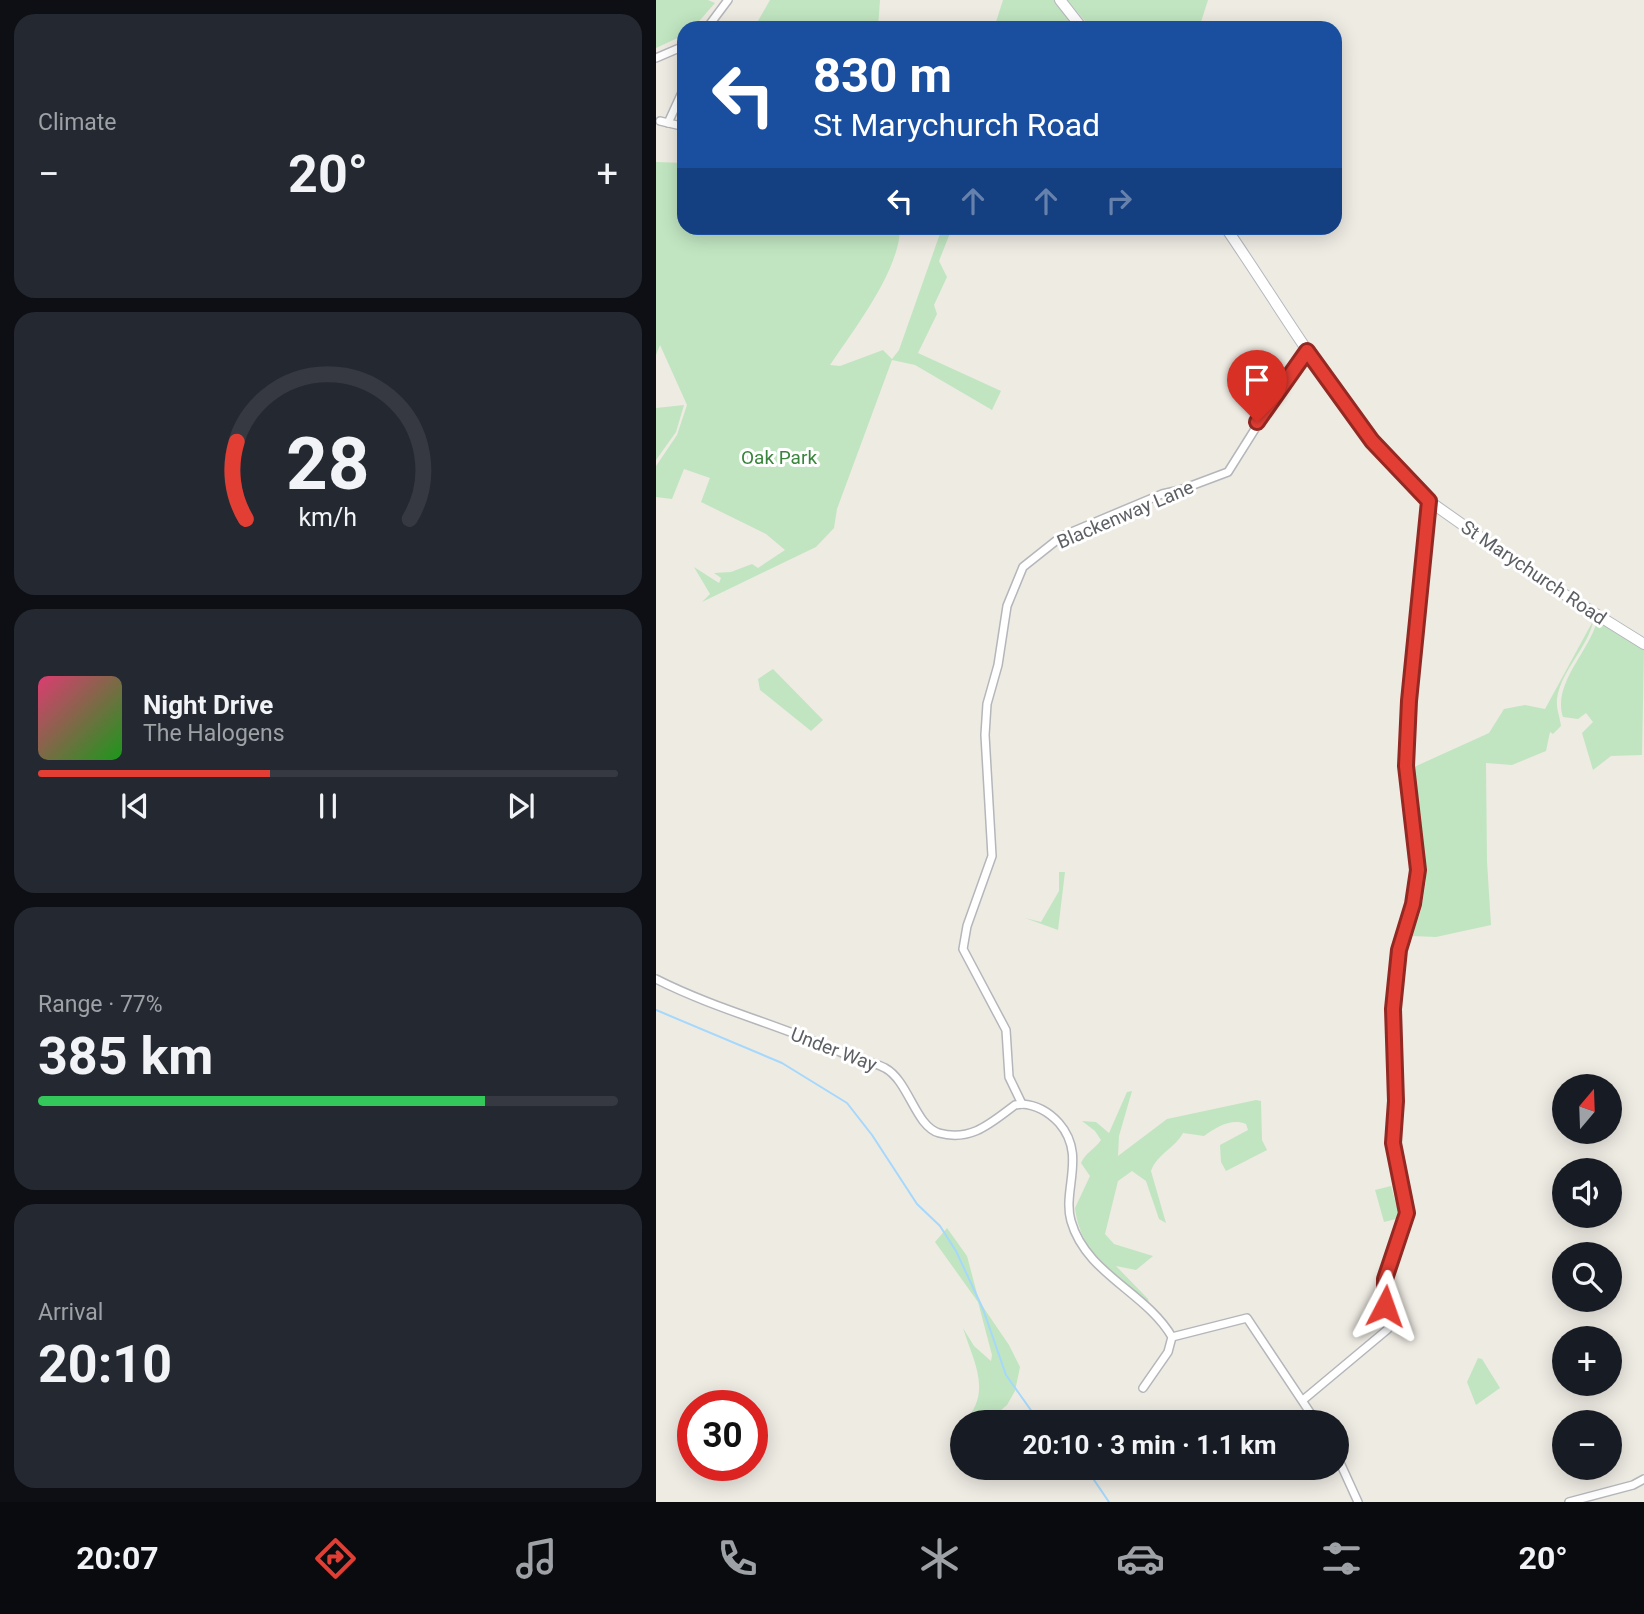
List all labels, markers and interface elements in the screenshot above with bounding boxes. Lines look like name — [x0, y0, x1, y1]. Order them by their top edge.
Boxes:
text: 830 m — [813, 47, 952, 104]
icon: left — [698, 49, 789, 140]
text: St Marychurch Road — [813, 106, 1100, 144]
text: Climate — [38, 109, 117, 136]
text: 20° — [288, 144, 368, 205]
text: − — [38, 152, 60, 196]
text: + — [596, 152, 618, 196]
icon: left — [881, 182, 919, 220]
icon: ahead — [954, 182, 992, 220]
icon: ahead — [1027, 182, 1065, 220]
icon: right — [1100, 182, 1138, 220]
pin — [1227, 350, 1287, 422]
icon: arrive — [1238, 361, 1276, 399]
text: 28 — [286, 422, 370, 508]
park label: Oak Park — [741, 446, 817, 469]
street label: Blackenway Lane — [1053, 475, 1197, 554]
text: km/h — [299, 503, 357, 532]
street label: St Marychurch Road — [1457, 515, 1611, 630]
text: Night Drive — [143, 690, 273, 720]
text: The Halogens — [143, 720, 285, 747]
icon: previous — [116, 787, 154, 825]
icon: pause — [309, 787, 347, 825]
icon: next — [502, 787, 540, 825]
text: Range · 77% — [38, 991, 163, 1018]
street label: Under Way — [787, 1023, 880, 1076]
text: 385 km — [38, 1026, 213, 1087]
north arrow — [1552, 1074, 1622, 1144]
map controls — [1552, 1074, 1622, 1480]
button: sound — [1552, 1158, 1622, 1228]
button: search — [1552, 1242, 1622, 1312]
position arrow — [1348, 1269, 1422, 1343]
text: Arrival — [38, 1299, 103, 1326]
button: + — [1552, 1326, 1622, 1396]
text: 20:10 — [38, 1334, 172, 1395]
speed limit sign: 30 — [677, 1390, 768, 1481]
button: − — [1552, 1410, 1622, 1480]
text: 20:10 · 3 min · 1.1 km — [1022, 1430, 1277, 1460]
icon: directions — [311, 1534, 360, 1583]
icon: music — [512, 1534, 561, 1583]
icon: phone — [713, 1534, 762, 1583]
icon: climate — [915, 1534, 964, 1583]
icon: car — [1116, 1534, 1165, 1583]
icon: filters — [1317, 1534, 1366, 1583]
text: 20:07 — [76, 1539, 159, 1577]
text: 20° — [1519, 1539, 1568, 1577]

